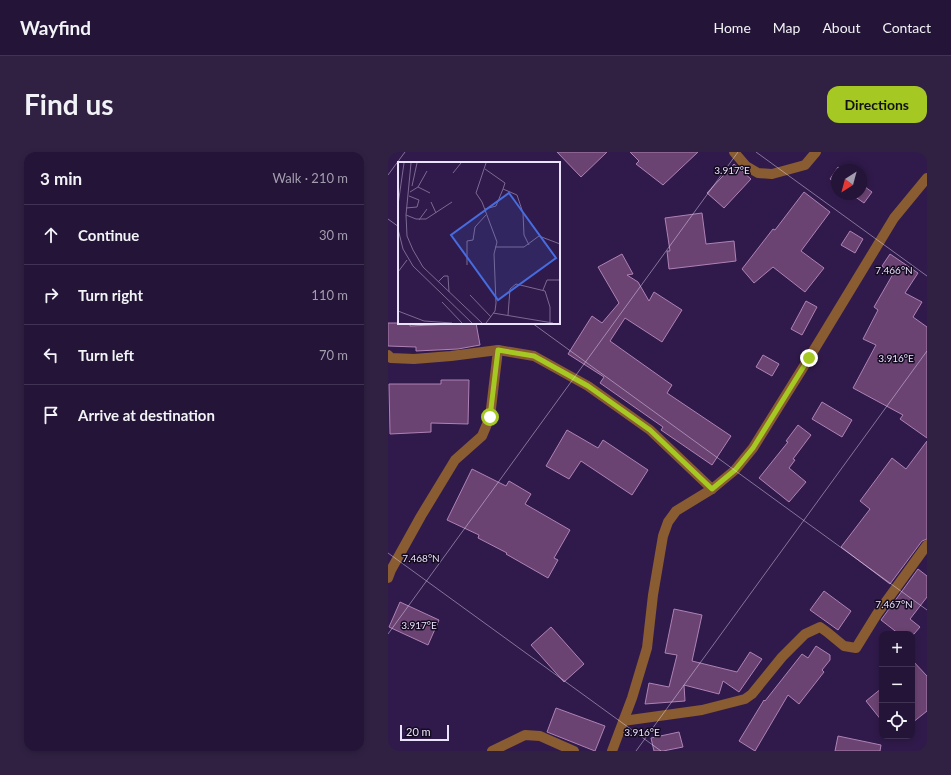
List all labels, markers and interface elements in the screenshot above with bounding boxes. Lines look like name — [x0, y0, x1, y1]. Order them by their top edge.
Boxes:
text: Wayfind — [20, 16, 91, 39]
text: Home — [713, 19, 751, 36]
text: Map — [773, 19, 800, 36]
text: About — [822, 19, 860, 36]
text: Contact — [882, 19, 931, 36]
button: Directions — [827, 86, 927, 123]
text: Find us — [24, 87, 114, 121]
inset map — [398, 162, 560, 324]
text: 3.917°E — [714, 164, 750, 176]
north arrow — [831, 164, 867, 200]
text: 3 min — [40, 168, 82, 189]
text: Walk · 210 m — [272, 170, 348, 186]
icon: ahead — [40, 224, 62, 246]
text: Continue — [78, 226, 139, 244]
text: 30 m — [319, 227, 348, 243]
text: 7.466°N — [875, 264, 913, 276]
icon: right — [40, 284, 62, 306]
text: Turn right — [78, 286, 143, 304]
text: 110 m — [311, 287, 348, 303]
icon: left — [40, 344, 62, 366]
text: Turn left — [78, 346, 134, 364]
text: 70 m — [319, 347, 348, 363]
route end — [800, 349, 818, 367]
text: 3.916°E — [878, 352, 914, 364]
icon: arrive — [40, 404, 62, 426]
text: Arrive at destination — [78, 406, 215, 424]
route start — [481, 408, 499, 426]
text: 7.468°N — [402, 552, 440, 564]
text: 7.467°N — [875, 598, 913, 610]
text: 3.917°E — [401, 619, 437, 631]
map controls — [879, 631, 915, 739]
button: + — [879, 631, 915, 667]
button: − — [879, 667, 915, 703]
button: locate — [879, 703, 915, 739]
scale bar — [400, 723, 449, 742]
text: 20 m — [406, 725, 431, 738]
text: 3.916°E — [624, 726, 660, 738]

